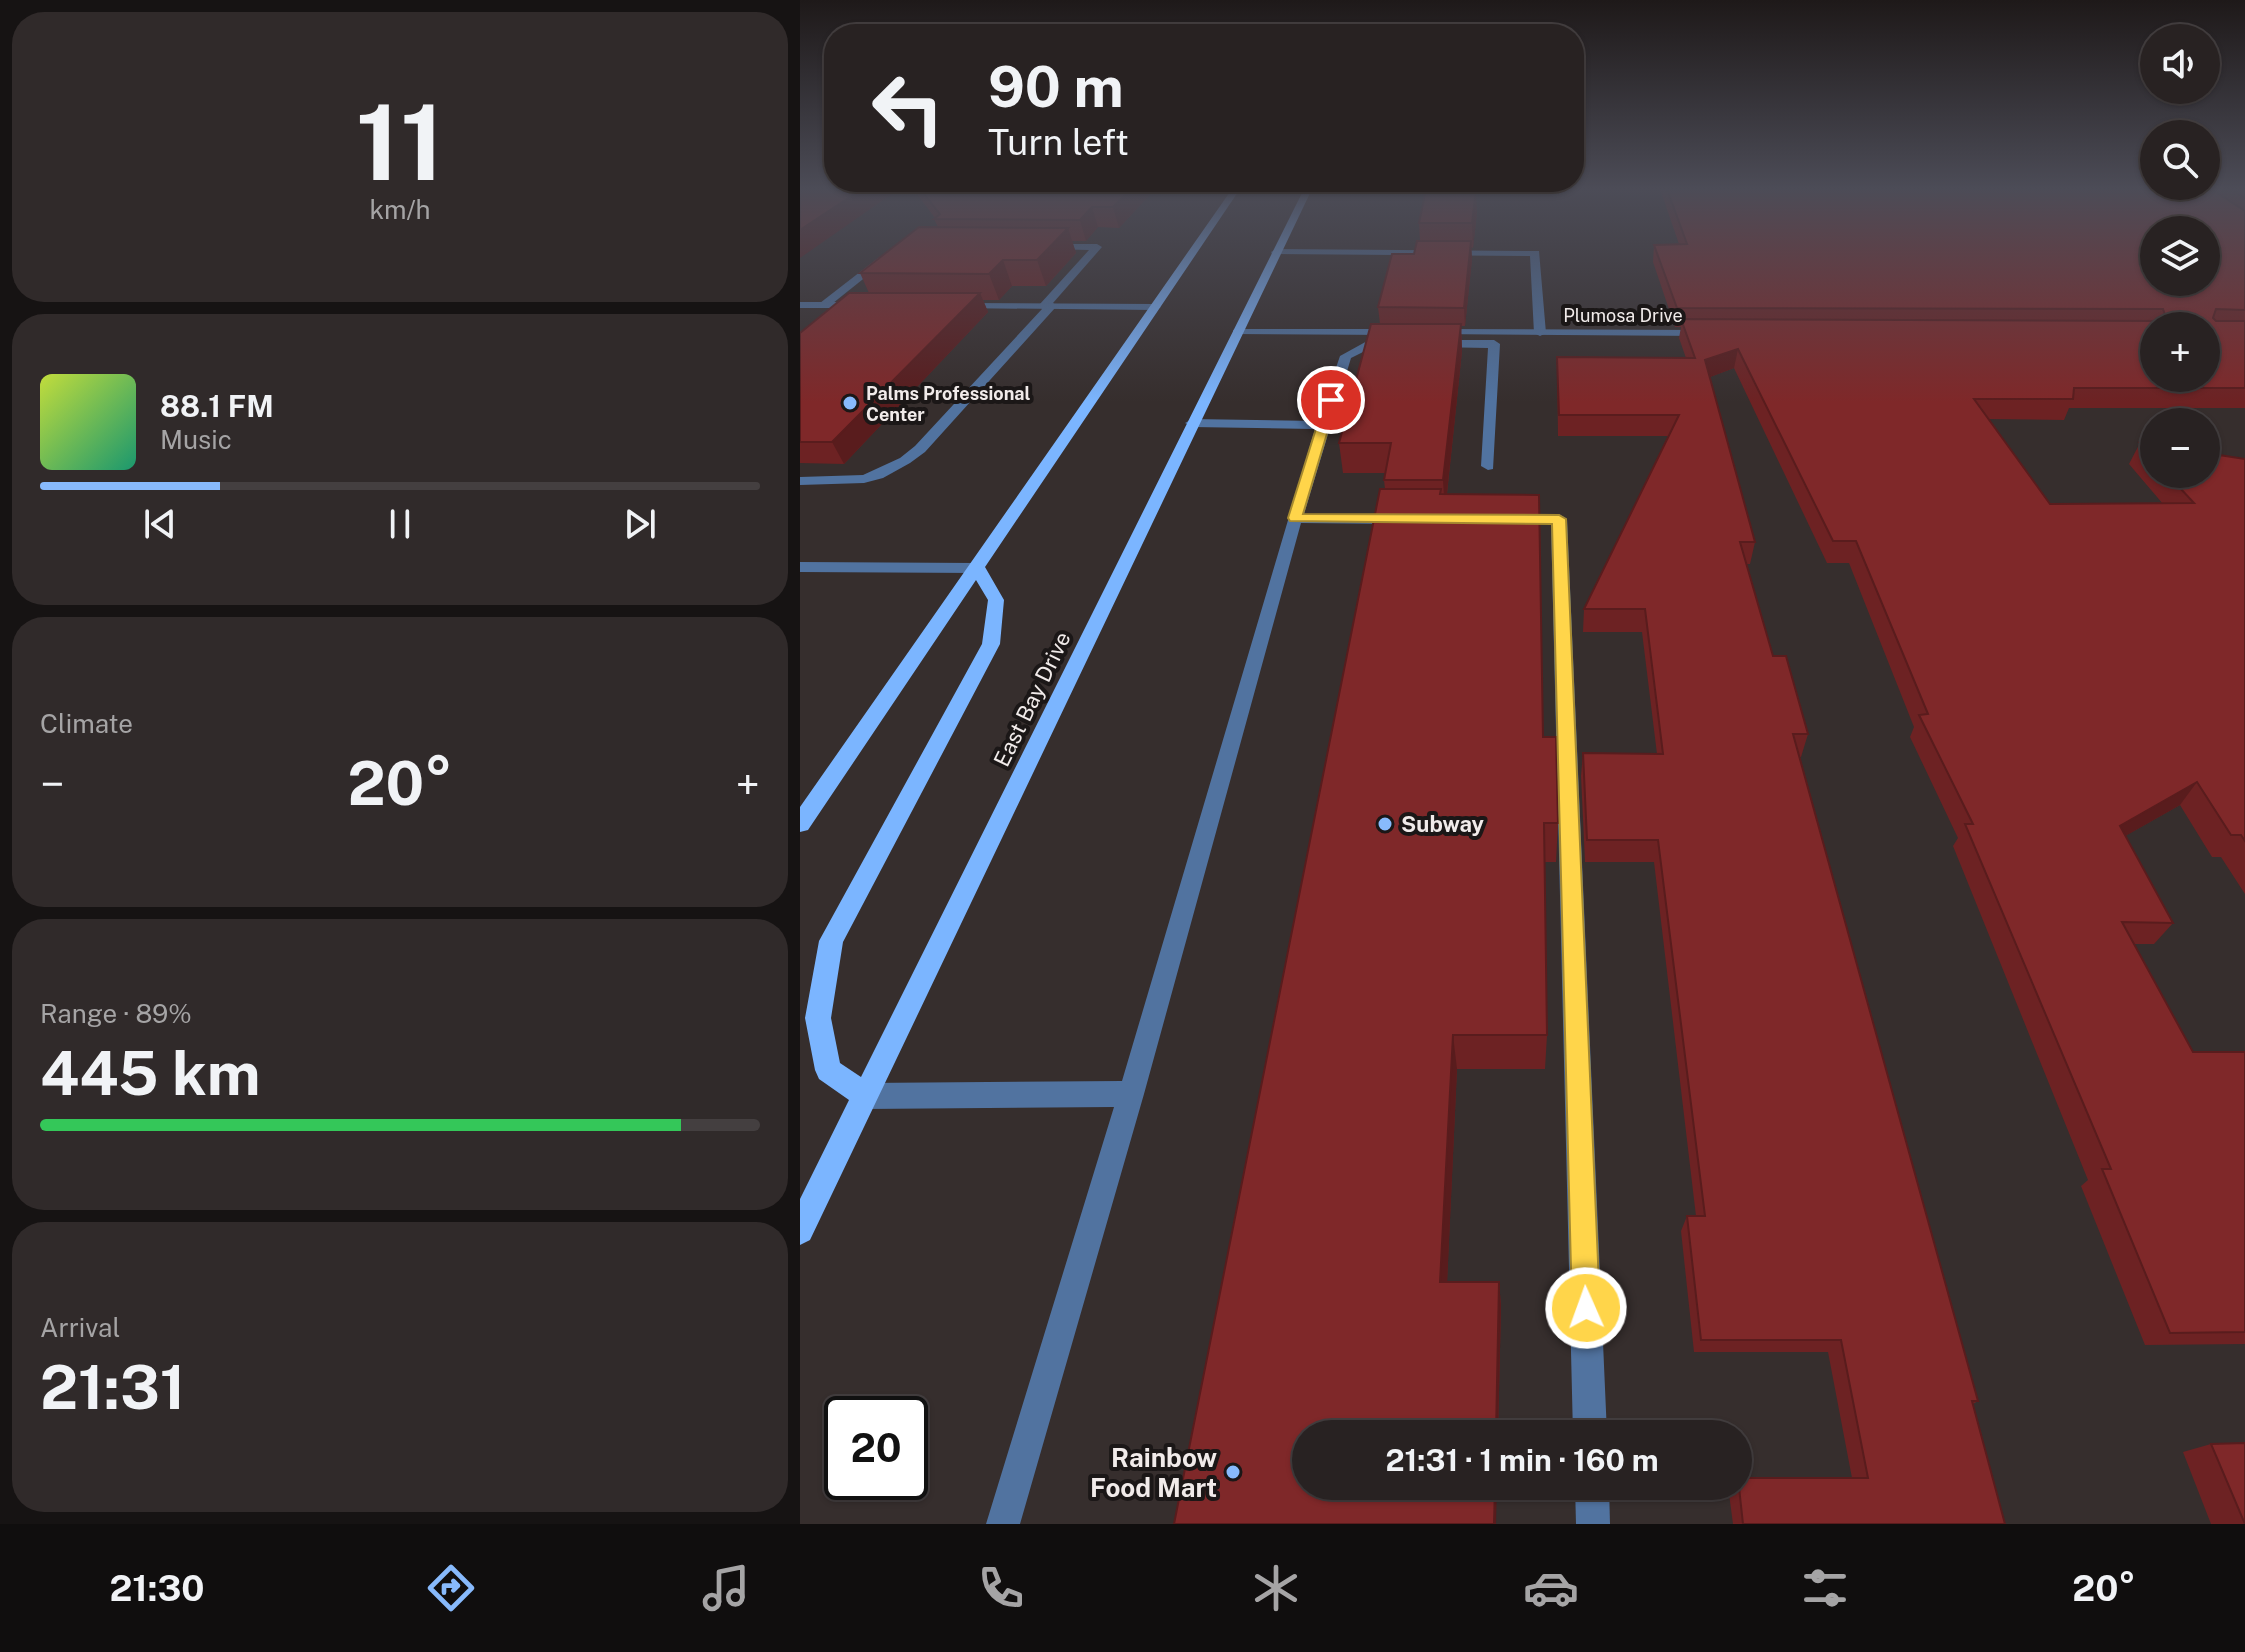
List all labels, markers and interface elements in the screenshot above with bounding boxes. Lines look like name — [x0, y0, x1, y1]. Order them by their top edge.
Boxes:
map controls — [2140, 24, 2220, 488]
button: sound — [2140, 24, 2220, 104]
text: 90 m — [988, 54, 1124, 120]
icon: left — [856, 56, 960, 160]
text: 11 — [355, 81, 445, 203]
button: search — [2140, 120, 2220, 200]
text: Turn left — [988, 121, 1129, 163]
text: km/h — [369, 194, 431, 225]
button: layers — [2140, 216, 2220, 296]
street label: Plumosa Drive — [1563, 305, 1683, 326]
button: + — [2140, 312, 2220, 392]
pin — [1297, 366, 1365, 434]
icon: arrive — [1309, 378, 1353, 422]
place label: Palms Professional Center — [866, 383, 1031, 425]
text: 88.1 FM — [160, 388, 274, 424]
marker: Palms Professional Center — [841, 394, 859, 412]
button: − — [2140, 408, 2220, 488]
text: Music — [160, 424, 232, 455]
icon: previous — [138, 502, 182, 546]
icon: pause — [378, 502, 422, 546]
icon: next — [618, 502, 662, 546]
street label: East Bay Drive — [988, 627, 1076, 771]
text: Climate — [40, 708, 133, 739]
text: 20° — [347, 748, 453, 819]
text: − — [40, 758, 64, 810]
text: + — [736, 758, 760, 810]
place label: Subway — [1401, 811, 1484, 837]
marker: Subway — [1376, 815, 1394, 833]
text: Range · 89% — [40, 998, 192, 1029]
text: 445 km — [40, 1038, 261, 1109]
position arrow — [1544, 1266, 1628, 1350]
text: Arrival — [40, 1312, 120, 1343]
text: 21:31 — [40, 1352, 186, 1423]
speed limit sign: 20 — [824, 1396, 928, 1500]
place label: Rainbow Food Mart — [1090, 1442, 1217, 1503]
text: 21:31 · 1 min · 160 m — [1385, 1442, 1659, 1478]
marker: Rainbow Food Mart — [1224, 1463, 1242, 1481]
icon: directions — [423, 1560, 479, 1616]
icon: music — [698, 1560, 754, 1616]
icon: phone — [973, 1560, 1029, 1616]
icon: climate — [1248, 1560, 1304, 1616]
icon: car — [1523, 1560, 1579, 1616]
icon: filters — [1797, 1560, 1853, 1616]
text: 21:30 — [109, 1567, 204, 1609]
text: 20° — [2072, 1567, 2135, 1609]

